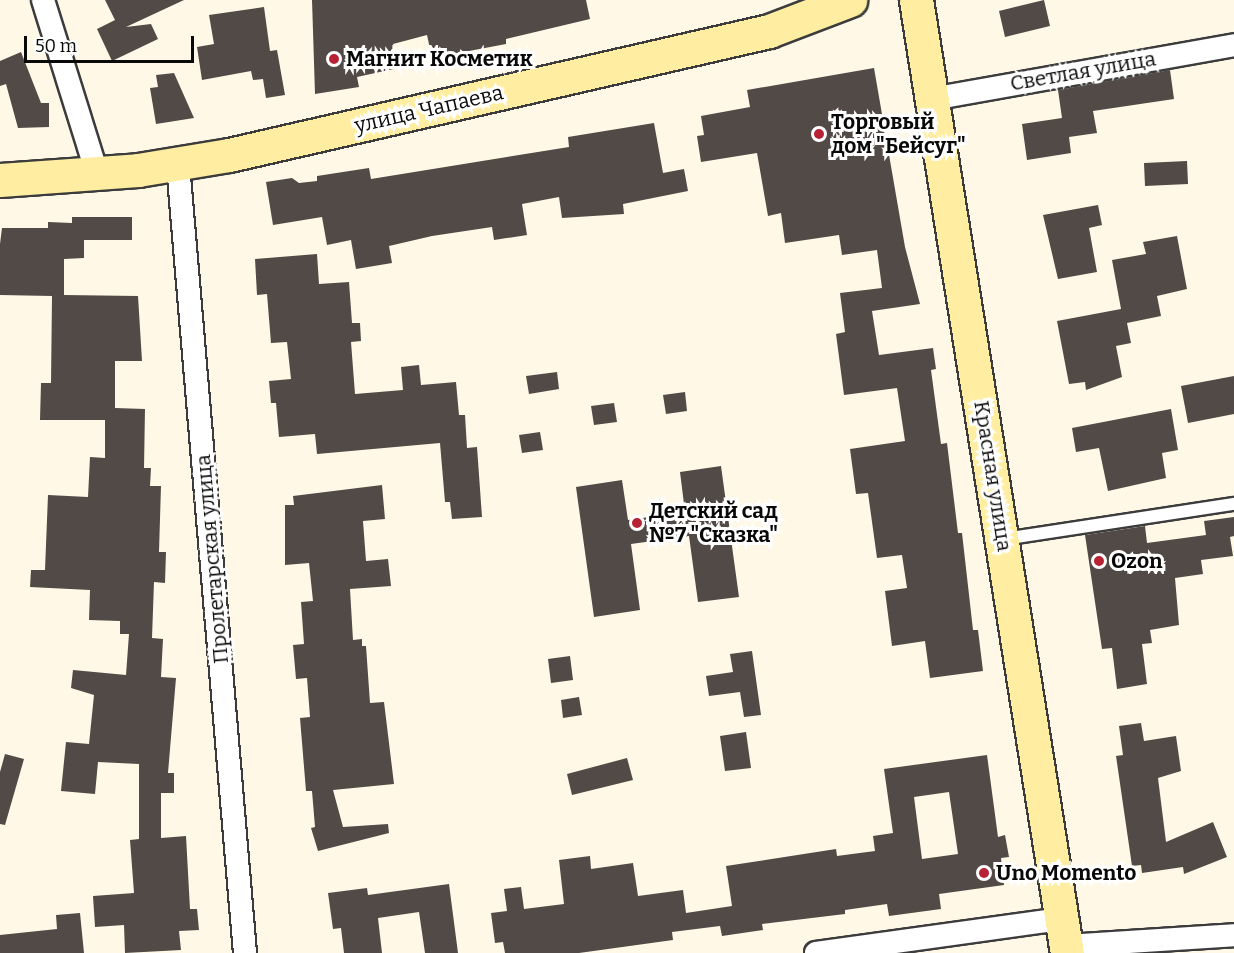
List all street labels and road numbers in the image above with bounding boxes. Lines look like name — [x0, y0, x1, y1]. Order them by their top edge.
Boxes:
street label: Светлая улица — [1008, 46, 1158, 96]
street label: улица Чапаева — [352, 80, 506, 138]
street label: Красная улица — [969, 399, 1017, 553]
street label: Пролетарская улица — [190, 453, 234, 665]

